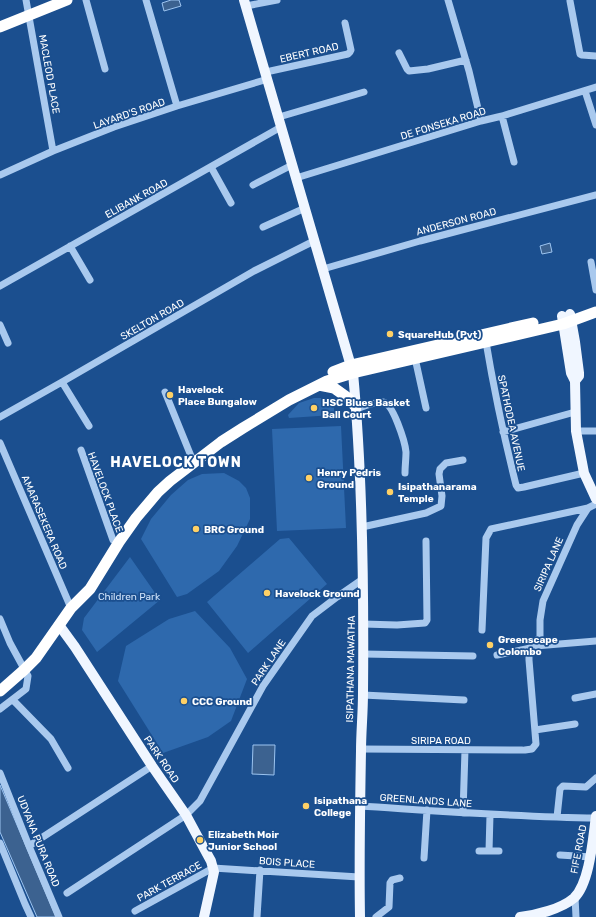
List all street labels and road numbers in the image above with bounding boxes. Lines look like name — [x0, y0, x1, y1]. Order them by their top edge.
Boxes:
street label: MACLEOD PLACE — [36, 34, 62, 115]
street label: EBERT ROAD — [279, 40, 340, 66]
street label: LAYARD'S ROAD — [92, 96, 167, 132]
street label: DE FONSEKA ROAD — [399, 105, 488, 143]
street label: ELIBANK ROAD — [103, 177, 170, 221]
street label: ANDERSON ROAD — [415, 205, 498, 238]
street label: SKELTON ROAD — [119, 297, 186, 343]
street label: SPATHODEA AVENUE — [495, 374, 527, 473]
street label: HAVELOCK PLACE — [85, 451, 125, 534]
street label: AMARASEKERA ROAD — [19, 474, 69, 571]
street label: SIRIPA LANE — [532, 535, 566, 594]
street label: ISIPATHANA MAWATHA — [344, 615, 358, 723]
street label: PARK LANE — [249, 637, 289, 688]
street label: PARK ROAD — [141, 734, 181, 786]
street label: SIRIPA ROAD — [411, 735, 471, 747]
street label: GREENLANDS LANE — [379, 792, 473, 810]
street label: UDYANA PURA ROAD — [14, 794, 62, 889]
street label: FIFE ROAD — [568, 824, 590, 875]
street label: BOIS PLACE — [258, 855, 315, 871]
street label: PARK TERRACE — [135, 859, 204, 904]

